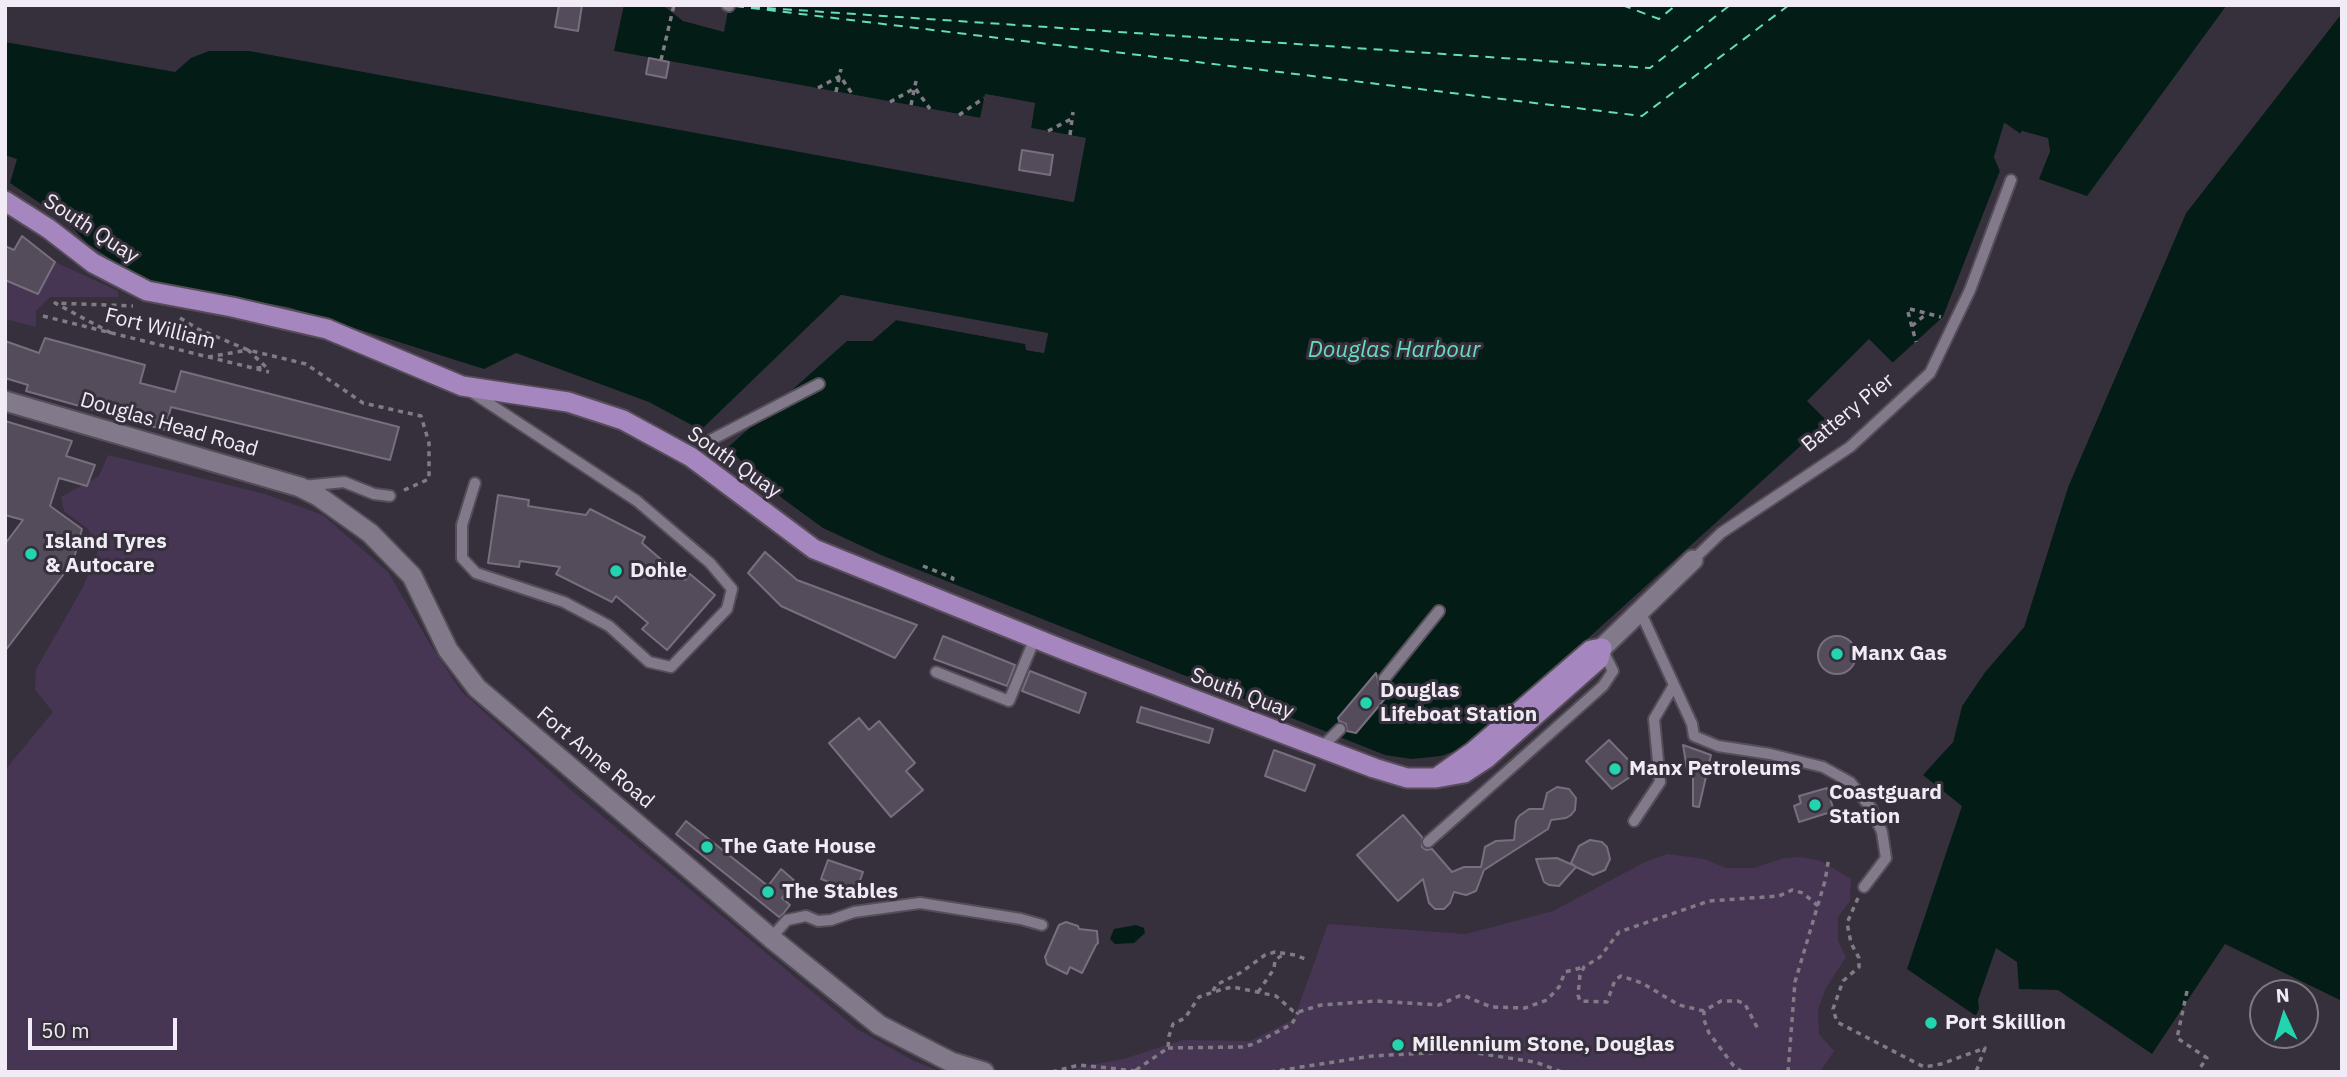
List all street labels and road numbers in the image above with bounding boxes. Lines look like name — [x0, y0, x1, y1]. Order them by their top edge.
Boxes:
street label: South Quay — [39, 189, 143, 269]
street label: Fort William — [102, 303, 218, 355]
street label: Battery Pier — [1797, 368, 1899, 458]
street label: Douglas Head Road — [77, 388, 261, 462]
street label: South Quay — [682, 422, 786, 504]
street label: South Quay — [1187, 663, 1297, 725]
street label: Fort Anne Road — [531, 702, 659, 814]

